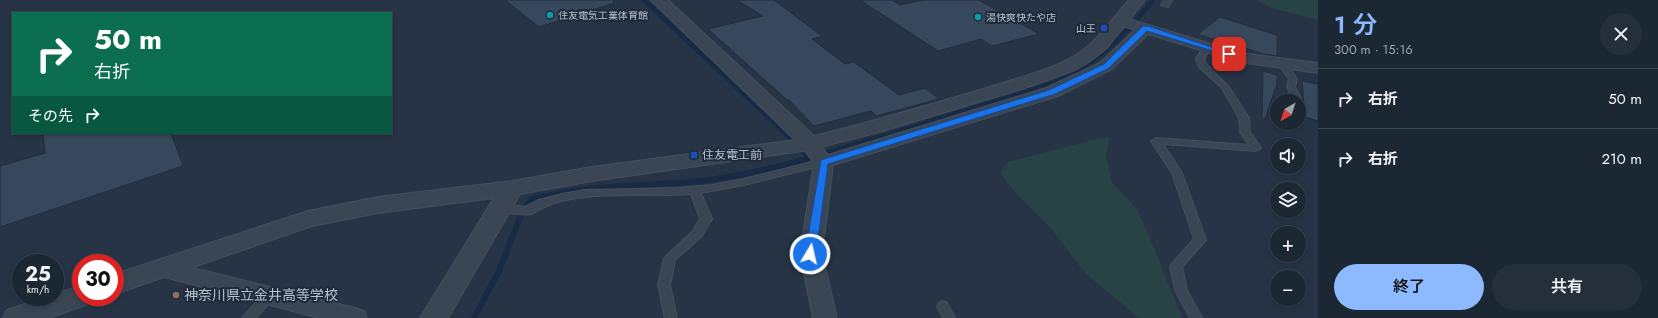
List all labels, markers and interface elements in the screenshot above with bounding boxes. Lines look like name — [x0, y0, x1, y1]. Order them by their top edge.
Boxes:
text: 1 分 — [1334, 7, 1377, 42]
place label: 住友電気工業体育館 — [558, 8, 648, 23]
marker: 住友電気工業体育館 — [545, 10, 555, 20]
place label: 湯快爽快たや店 — [986, 10, 1056, 25]
marker: 湯快爽快たや店 — [973, 12, 983, 22]
button: close — [1600, 13, 1642, 55]
text: 50 m — [94, 19, 162, 60]
place label: 山王 — [1076, 21, 1096, 36]
marker: 山王 — [1099, 23, 1109, 33]
icon: right — [28, 28, 80, 80]
pin — [1212, 37, 1246, 71]
text: 300 m · 15:16 — [1334, 40, 1413, 59]
icon: arrive — [1218, 43, 1240, 65]
text: 右折 — [94, 59, 130, 85]
icon: right — [1334, 88, 1356, 110]
text: 右折 — [1368, 88, 1398, 110]
text: 50 m — [1608, 88, 1642, 110]
north arrow — [1270, 94, 1306, 130]
map controls — [1270, 94, 1306, 306]
icon: right — [81, 104, 103, 126]
text: その先 — [28, 105, 73, 127]
button: sound — [1270, 138, 1306, 174]
place label: 住友電工前 — [702, 146, 762, 164]
icon: right — [1334, 148, 1356, 170]
text: 右折 — [1368, 148, 1398, 170]
text: 210 m — [1602, 148, 1642, 170]
marker: 住友電工前 — [689, 150, 699, 160]
button: layers — [1270, 182, 1306, 218]
button: + — [1270, 226, 1306, 262]
position arrow — [789, 233, 831, 275]
speed limit sign: 30 — [72, 254, 124, 306]
text: 25 — [25, 260, 51, 289]
button: 終了 — [1334, 264, 1484, 310]
button: 共有 — [1492, 264, 1642, 310]
button: − — [1270, 270, 1306, 306]
text: km/h — [27, 282, 49, 297]
place label: 神奈川県立金井高等学校 — [184, 285, 338, 305]
marker: 神奈川県立金井高等学校 — [171, 290, 181, 300]

